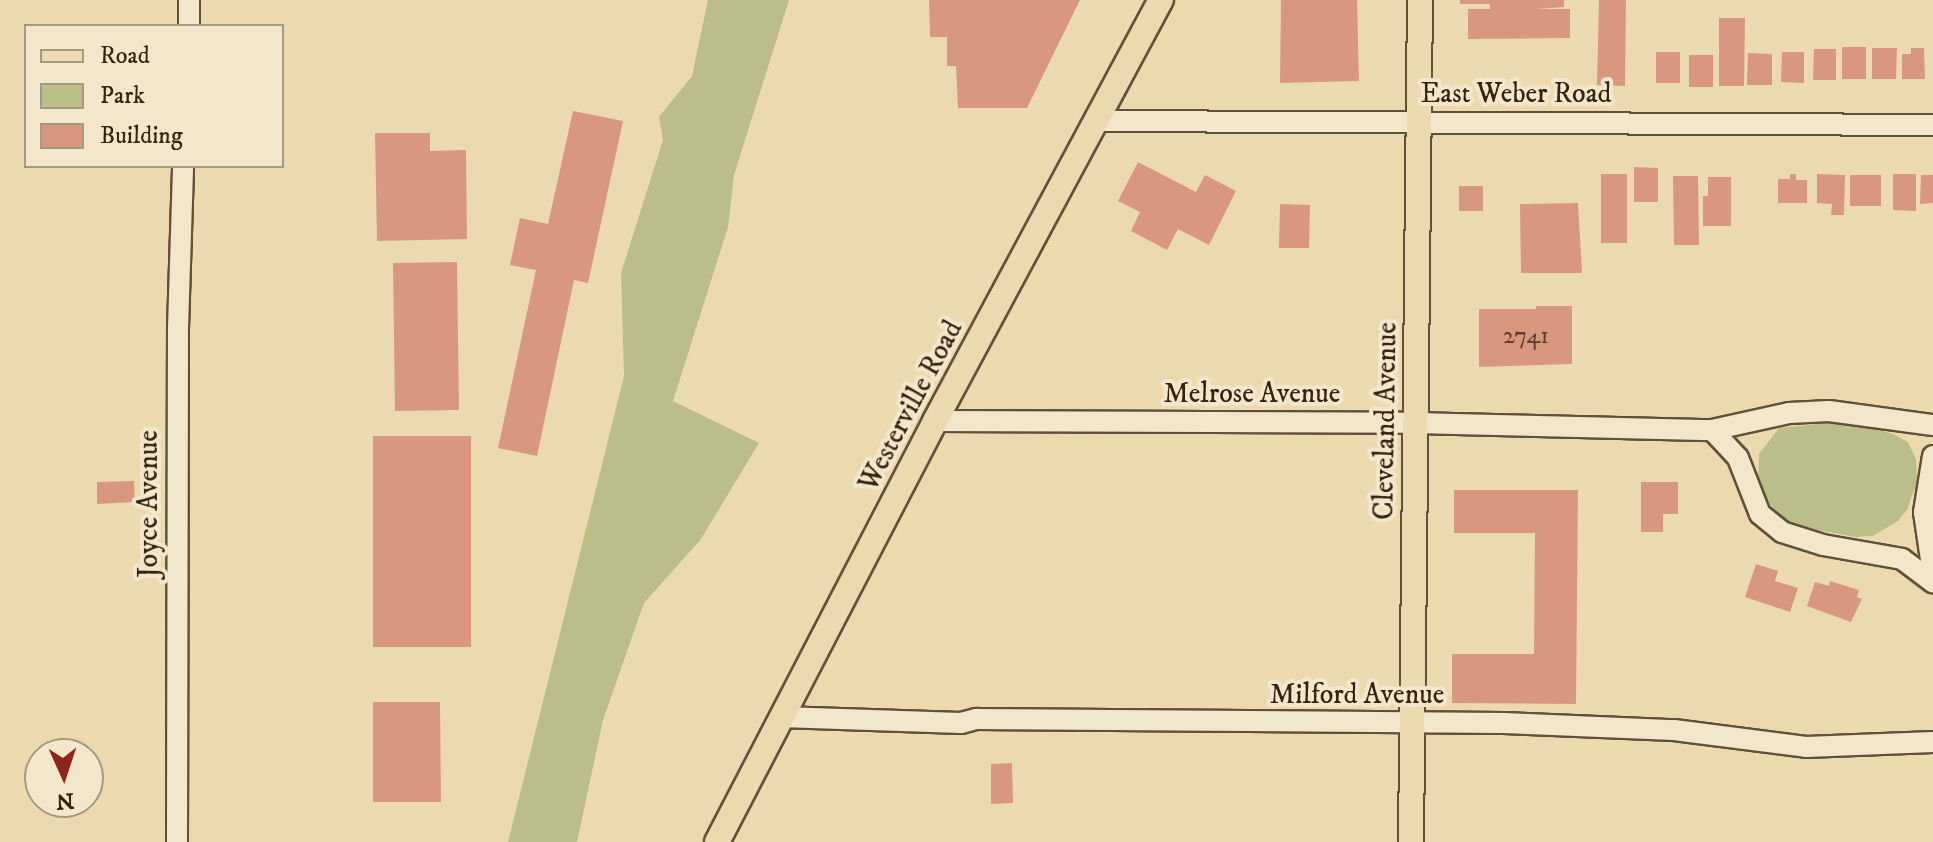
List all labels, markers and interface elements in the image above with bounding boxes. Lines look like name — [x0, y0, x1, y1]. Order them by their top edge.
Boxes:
legend — [24, 24, 284, 168]
text: Road — [100, 41, 150, 71]
street label: East Weber Road — [1420, 77, 1612, 111]
text: Park — [100, 81, 145, 111]
text: Building — [100, 121, 183, 151]
street label: Westerville Road — [852, 315, 970, 497]
street label: Cleveland Avenue — [1367, 322, 1405, 520]
house number: 2741 — [1503, 323, 1549, 351]
street label: Melrose Avenue — [1164, 377, 1340, 411]
street label: Joyce Avenue — [132, 430, 166, 578]
street label: Milford Avenue — [1270, 678, 1444, 712]
north arrow — [24, 738, 104, 818]
text: N — [55, 787, 75, 814]

